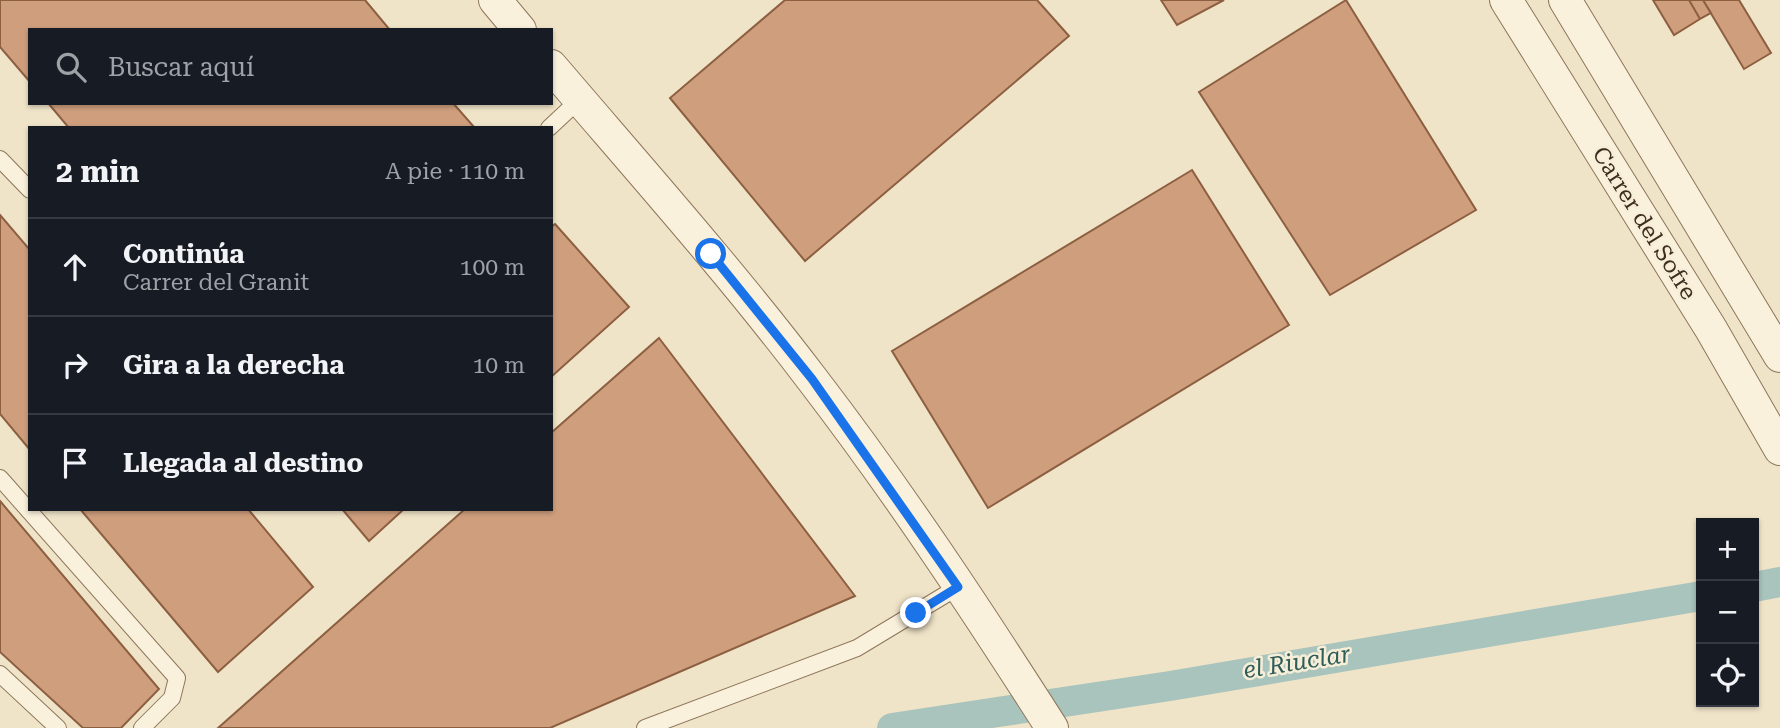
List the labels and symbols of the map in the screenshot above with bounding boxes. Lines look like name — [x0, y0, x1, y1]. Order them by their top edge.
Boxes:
street label: Carrer del Sofre — [1587, 142, 1702, 305]
route start — [695, 238, 726, 269]
route end — [900, 597, 931, 628]
water label: el Riuclar — [1241, 640, 1353, 684]

